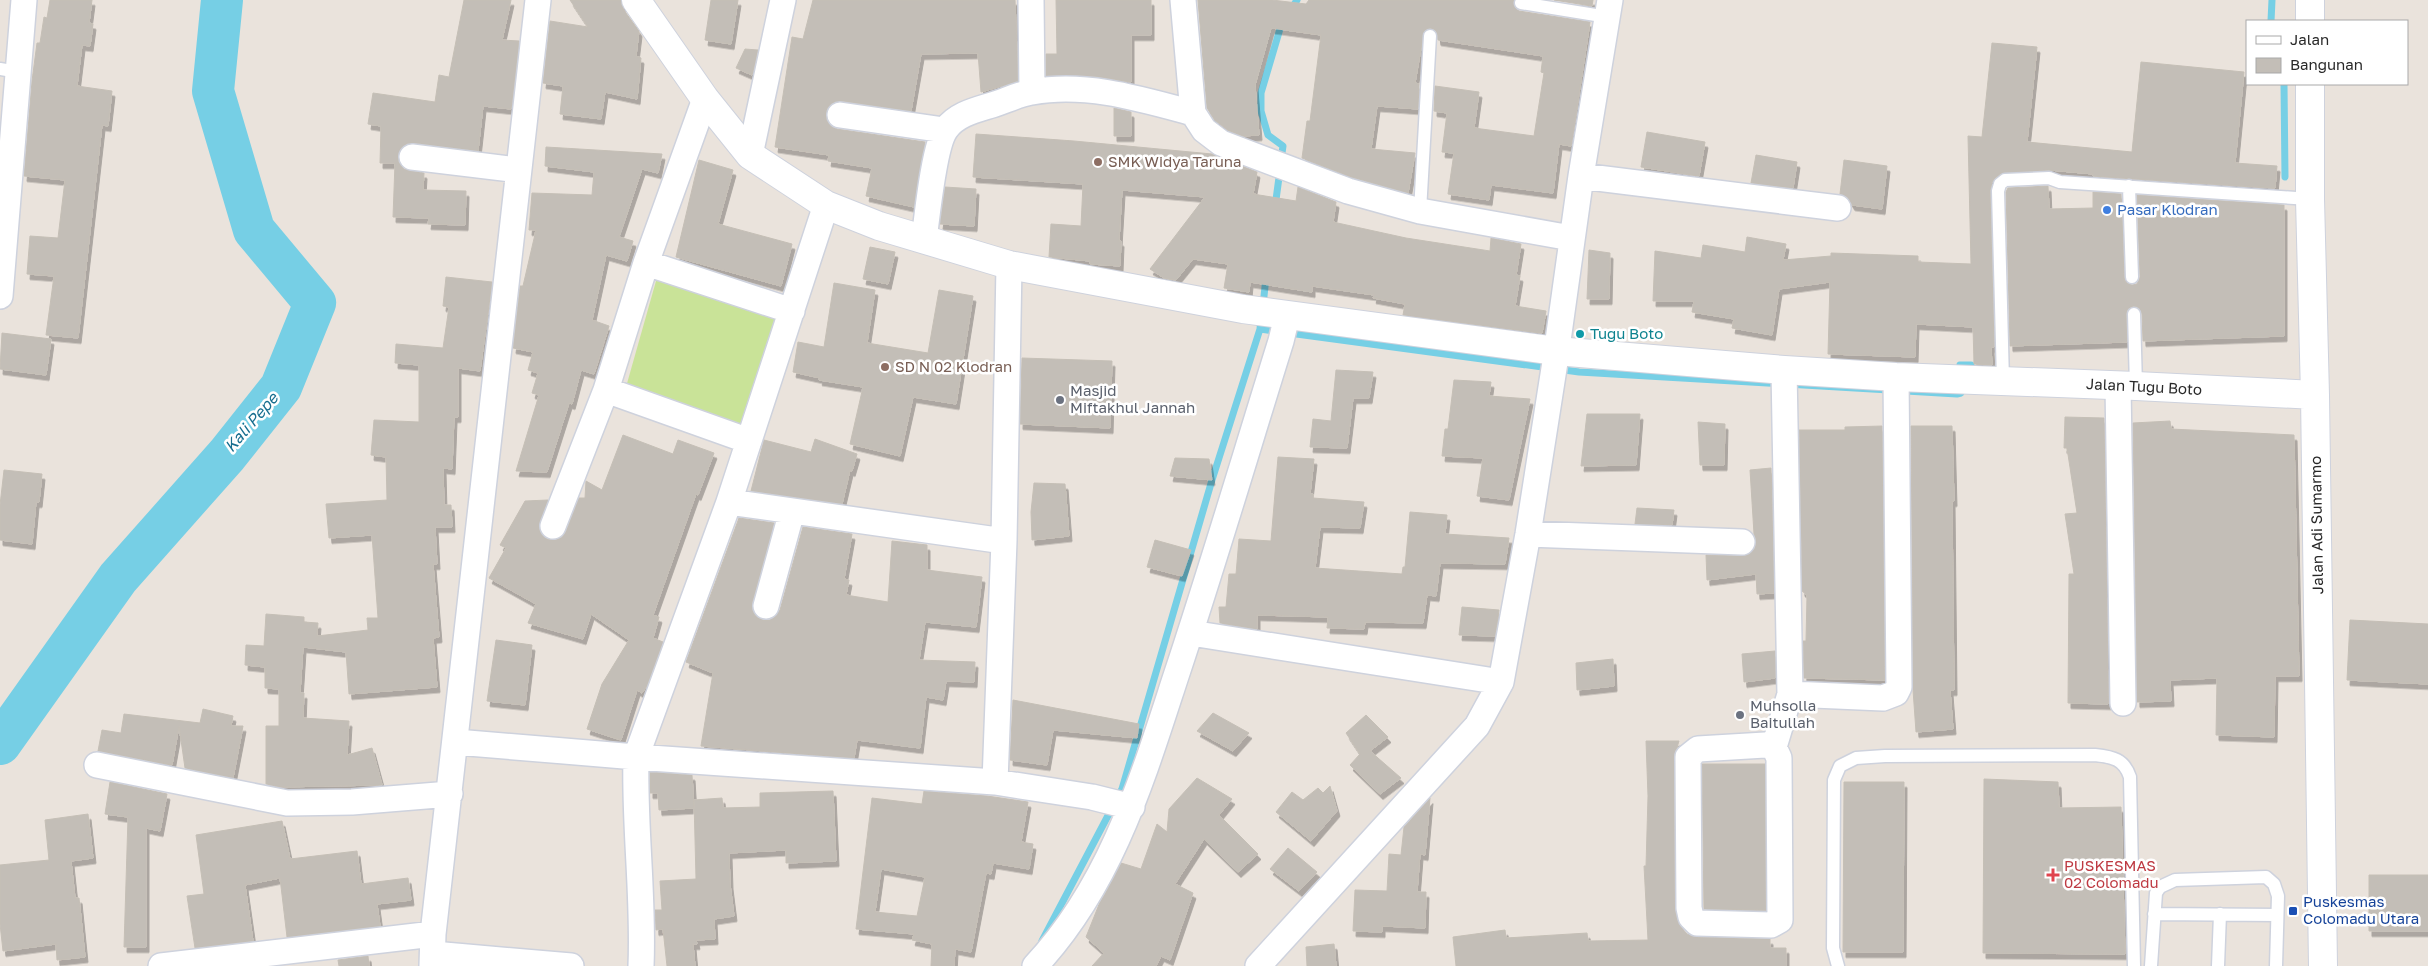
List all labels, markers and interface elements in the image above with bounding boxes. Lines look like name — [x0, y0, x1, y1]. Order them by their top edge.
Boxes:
legend — [2246, 20, 2408, 85]
text: Jalan — [2290, 30, 2329, 48]
text: Bangunan — [2290, 55, 2363, 73]
place label: SMK Widya Taruna — [1108, 152, 1241, 170]
marker: SMK Widya Taruna — [1092, 156, 1104, 168]
place label: Pasar Klodran — [2117, 200, 2218, 218]
marker: Pasar Klodran — [2101, 204, 2113, 216]
place label: Tugu Boto — [1590, 324, 1663, 342]
marker: Tugu Boto — [1574, 328, 1586, 340]
place label: SD N 02 Klodran — [895, 357, 1012, 375]
marker: SD N 02 Klodran — [879, 361, 891, 373]
street label: Jalan Tugu Boto — [2086, 374, 2203, 398]
place label: Masjid Miftakhul Jannah — [1070, 381, 1195, 416]
water label: Kali Pepe — [220, 387, 283, 456]
marker: Masjid Miftakhul Jannah — [1054, 394, 1066, 406]
street label: Jalan Adi Sumarmo — [2306, 456, 2326, 594]
place label: Muhsolla Baitullah — [1750, 696, 1816, 731]
marker: Muhsolla Baitullah — [1734, 709, 1746, 721]
place label: PUSKESMAS 02 Colomadu — [2064, 856, 2159, 891]
marker: PUSKESMAS 02 Colomadu — [2046, 868, 2060, 882]
place label: Puskesmas Colomadu Utara — [2303, 892, 2419, 927]
marker: Puskesmas Colomadu Utara — [2287, 905, 2299, 917]

